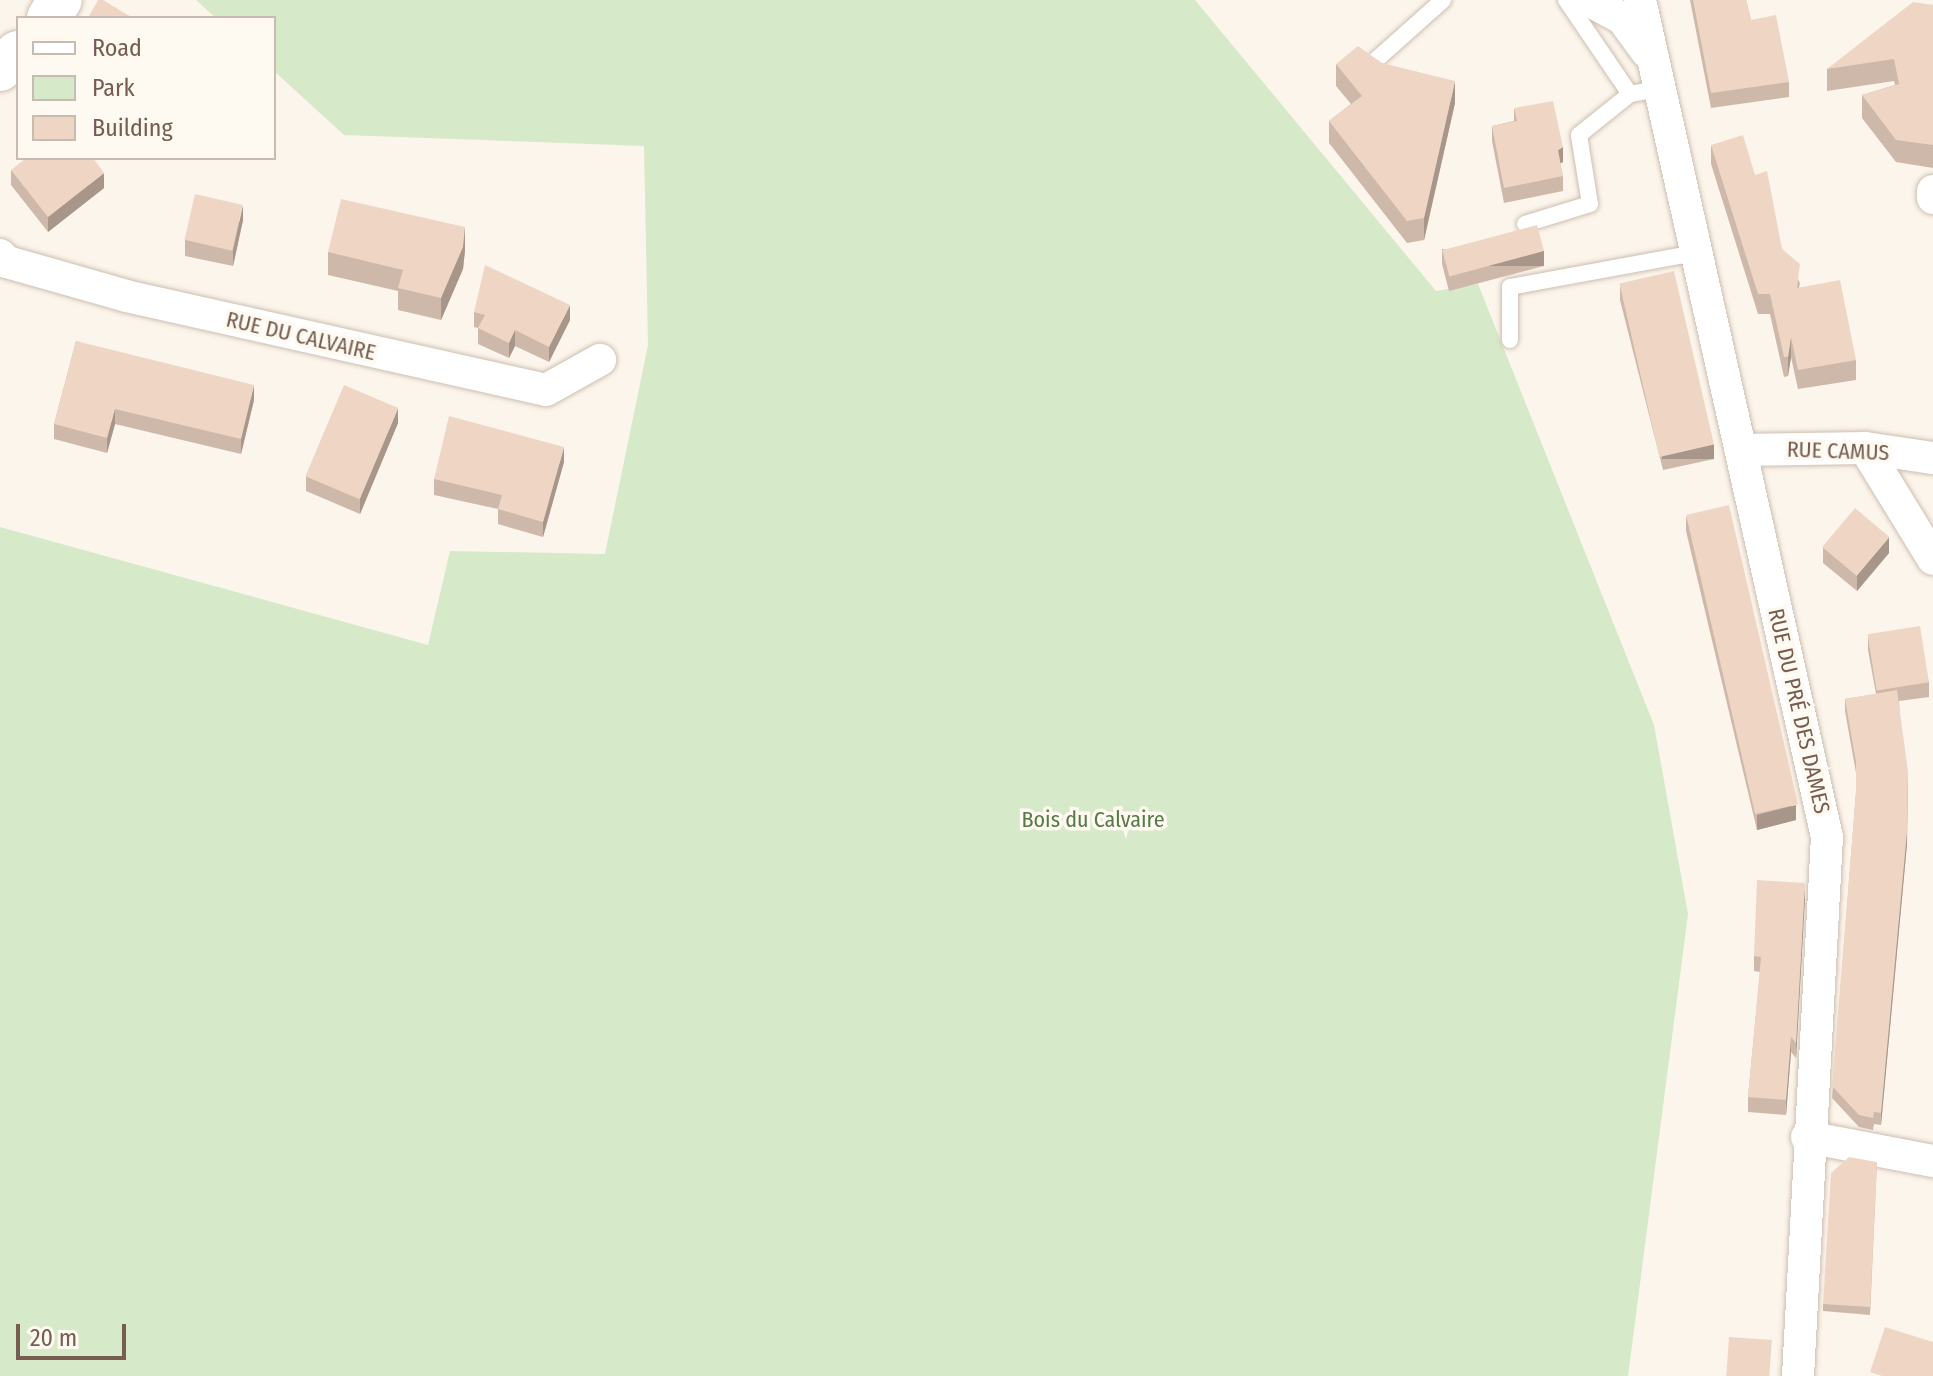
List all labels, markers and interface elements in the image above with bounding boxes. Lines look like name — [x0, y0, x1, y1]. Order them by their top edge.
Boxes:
legend — [16, 16, 276, 160]
text: Road — [92, 34, 142, 62]
text: Park — [92, 74, 135, 102]
text: Building — [92, 114, 173, 142]
street label: RUE DU CALVAIRE — [224, 306, 378, 366]
street label: RUE CAMUS — [1786, 436, 1890, 466]
street label: RUE DU PRÉ DES DAMES — [1763, 606, 1835, 816]
park label: Bois du Calvaire — [1021, 807, 1165, 833]
scale bar — [20, 1308, 130, 1358]
text: 20 m — [30, 1324, 77, 1352]

